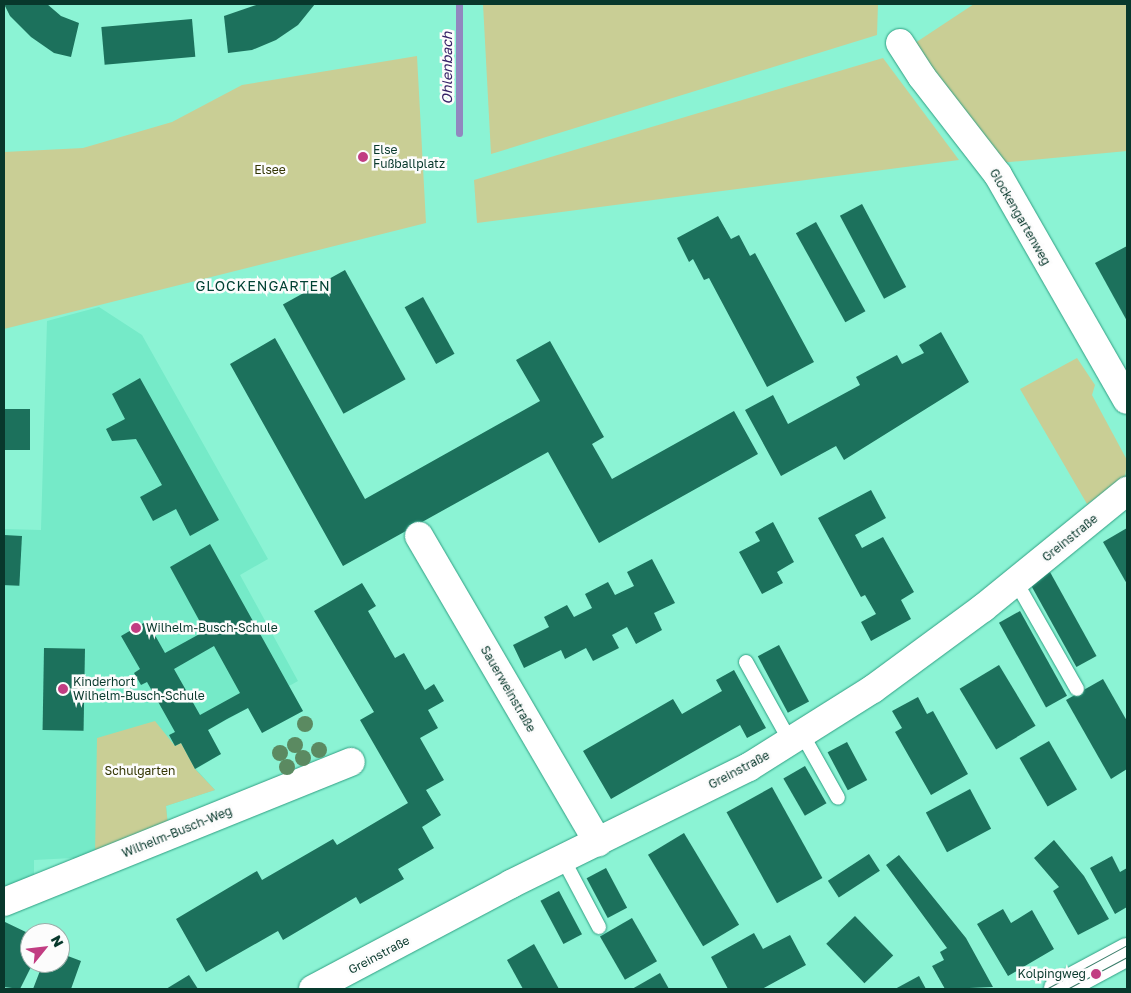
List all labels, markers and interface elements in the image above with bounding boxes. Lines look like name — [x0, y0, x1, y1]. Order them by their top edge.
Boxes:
water label: Ohlenbach — [439, 32, 455, 104]
place label: Else Fußballplatz — [373, 143, 445, 171]
marker: Else Fußballplatz — [357, 151, 369, 163]
park label: Elsee — [254, 163, 286, 177]
street label: Glockengartenweg — [987, 166, 1053, 268]
district label: GLOCKENGARTEN — [194, 278, 332, 294]
street label: Greinstraße — [1039, 511, 1101, 565]
place label: Wilhelm-Busch-Schule — [146, 621, 278, 635]
marker: Wilhelm-Busch-Schule — [130, 622, 142, 634]
street label: Sauerweinstraße — [477, 643, 539, 735]
place label: Kinderhort Wilhelm-Busch-Schule — [73, 675, 205, 703]
marker: Kinderhort Wilhelm-Busch-Schule — [57, 683, 69, 695]
street label: Greinstraße — [706, 748, 772, 792]
park label: Schulgarten — [105, 764, 175, 778]
street label: Wilhelm-Busch-Weg — [120, 803, 234, 861]
north arrow — [20, 923, 70, 973]
text: N — [48, 932, 68, 950]
street label: Greinstraße — [346, 933, 412, 977]
place label: Kolpingweg — [1018, 967, 1086, 981]
marker: Kolpingweg — [1090, 968, 1102, 980]

